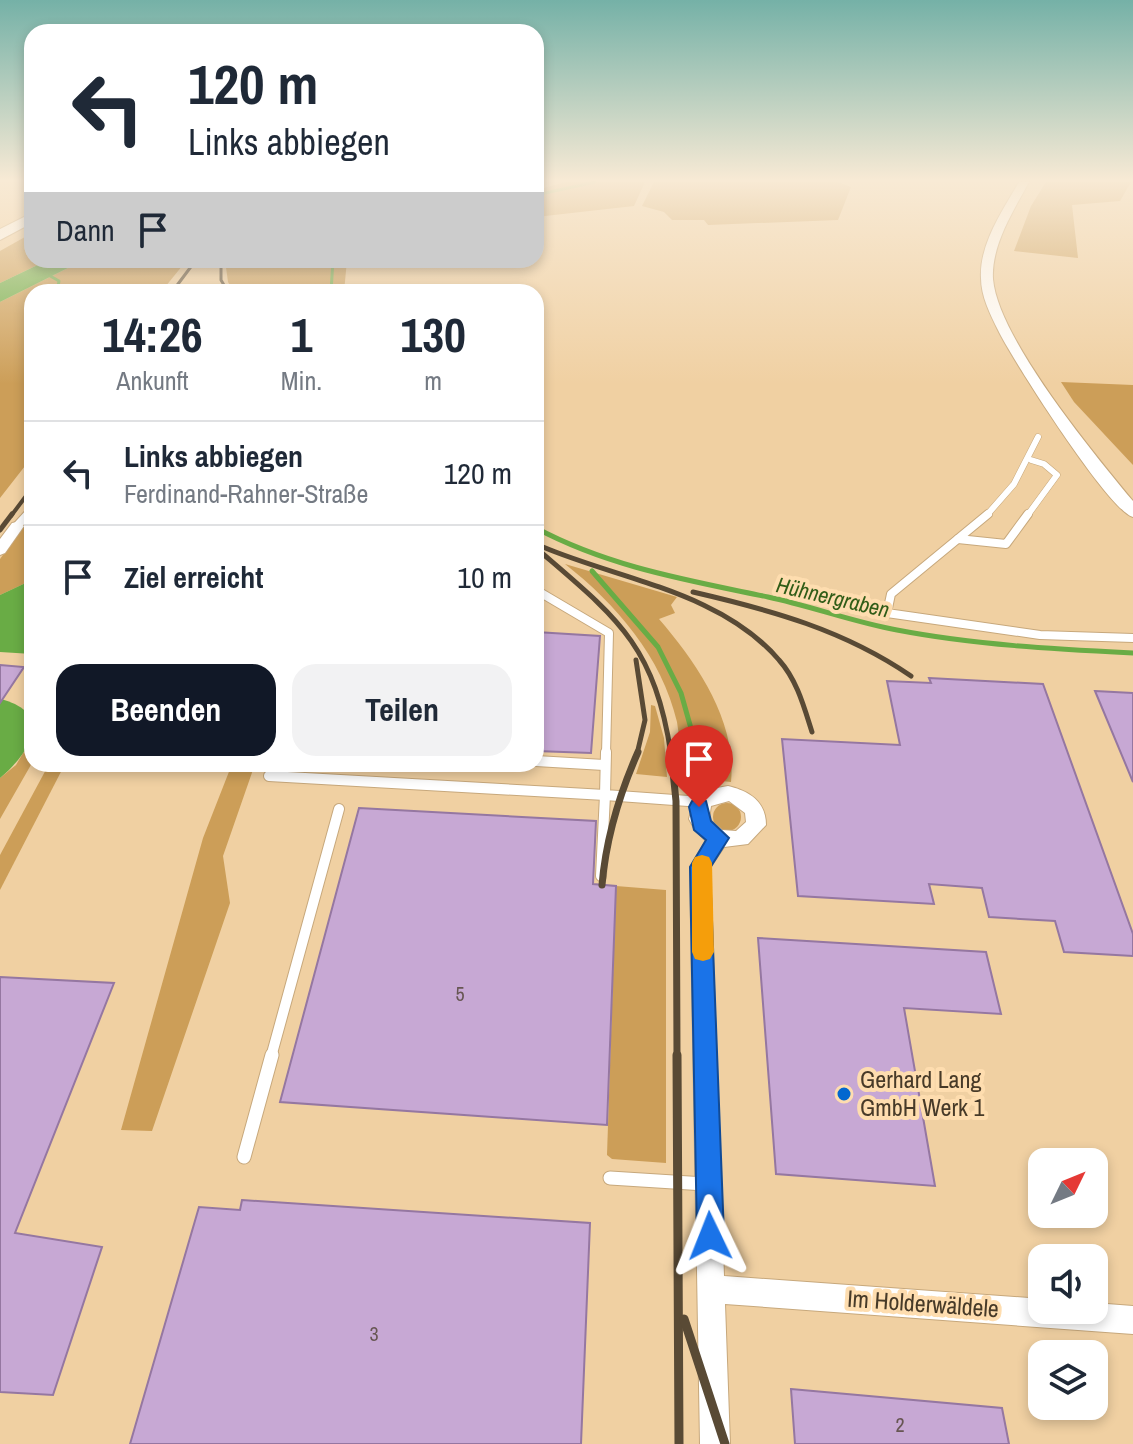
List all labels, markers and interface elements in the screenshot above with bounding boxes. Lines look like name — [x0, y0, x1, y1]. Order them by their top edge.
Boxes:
text: 120 m — [188, 46, 318, 121]
icon: left — [56, 56, 160, 160]
text: Links abbiegen — [188, 118, 390, 166]
icon: arrive — [131, 208, 175, 252]
text: Dann — [56, 210, 115, 250]
text: 14:26 — [102, 302, 203, 367]
text: 1 — [291, 302, 312, 367]
text: 130 — [400, 302, 466, 367]
text: Ankunft — [116, 363, 189, 398]
text: Min. — [281, 363, 322, 398]
text: m — [424, 363, 442, 398]
text: Links abbiegen — [124, 436, 303, 476]
icon: left — [56, 451, 100, 495]
text: 120 m — [444, 453, 512, 493]
text: Ferdinand-Rahner-Straße — [124, 476, 368, 511]
icon: arrive — [56, 555, 100, 599]
text: Ziel erreicht — [124, 557, 263, 597]
text: 10 m — [457, 557, 512, 597]
water label: Hühnergraben — [773, 569, 893, 625]
button: Beenden — [56, 664, 276, 756]
button: Teilen — [292, 664, 512, 756]
pin — [665, 725, 733, 807]
icon: arrive — [677, 737, 721, 781]
house number: 5 — [455, 980, 465, 1007]
place label: Gerhard Lang GmbH Werk 1 — [860, 1063, 984, 1123]
marker: Gerhard Lang GmbH Werk 1 — [835, 1085, 853, 1103]
north arrow — [1028, 1148, 1108, 1228]
map controls — [1028, 1148, 1108, 1420]
position arrow — [668, 1194, 752, 1278]
button: sound — [1028, 1244, 1108, 1324]
street label: Im Holderwäldele — [846, 1282, 1000, 1324]
house number: 3 — [369, 1320, 379, 1347]
button: layers — [1028, 1340, 1108, 1420]
house number: 2 — [895, 1411, 905, 1438]

